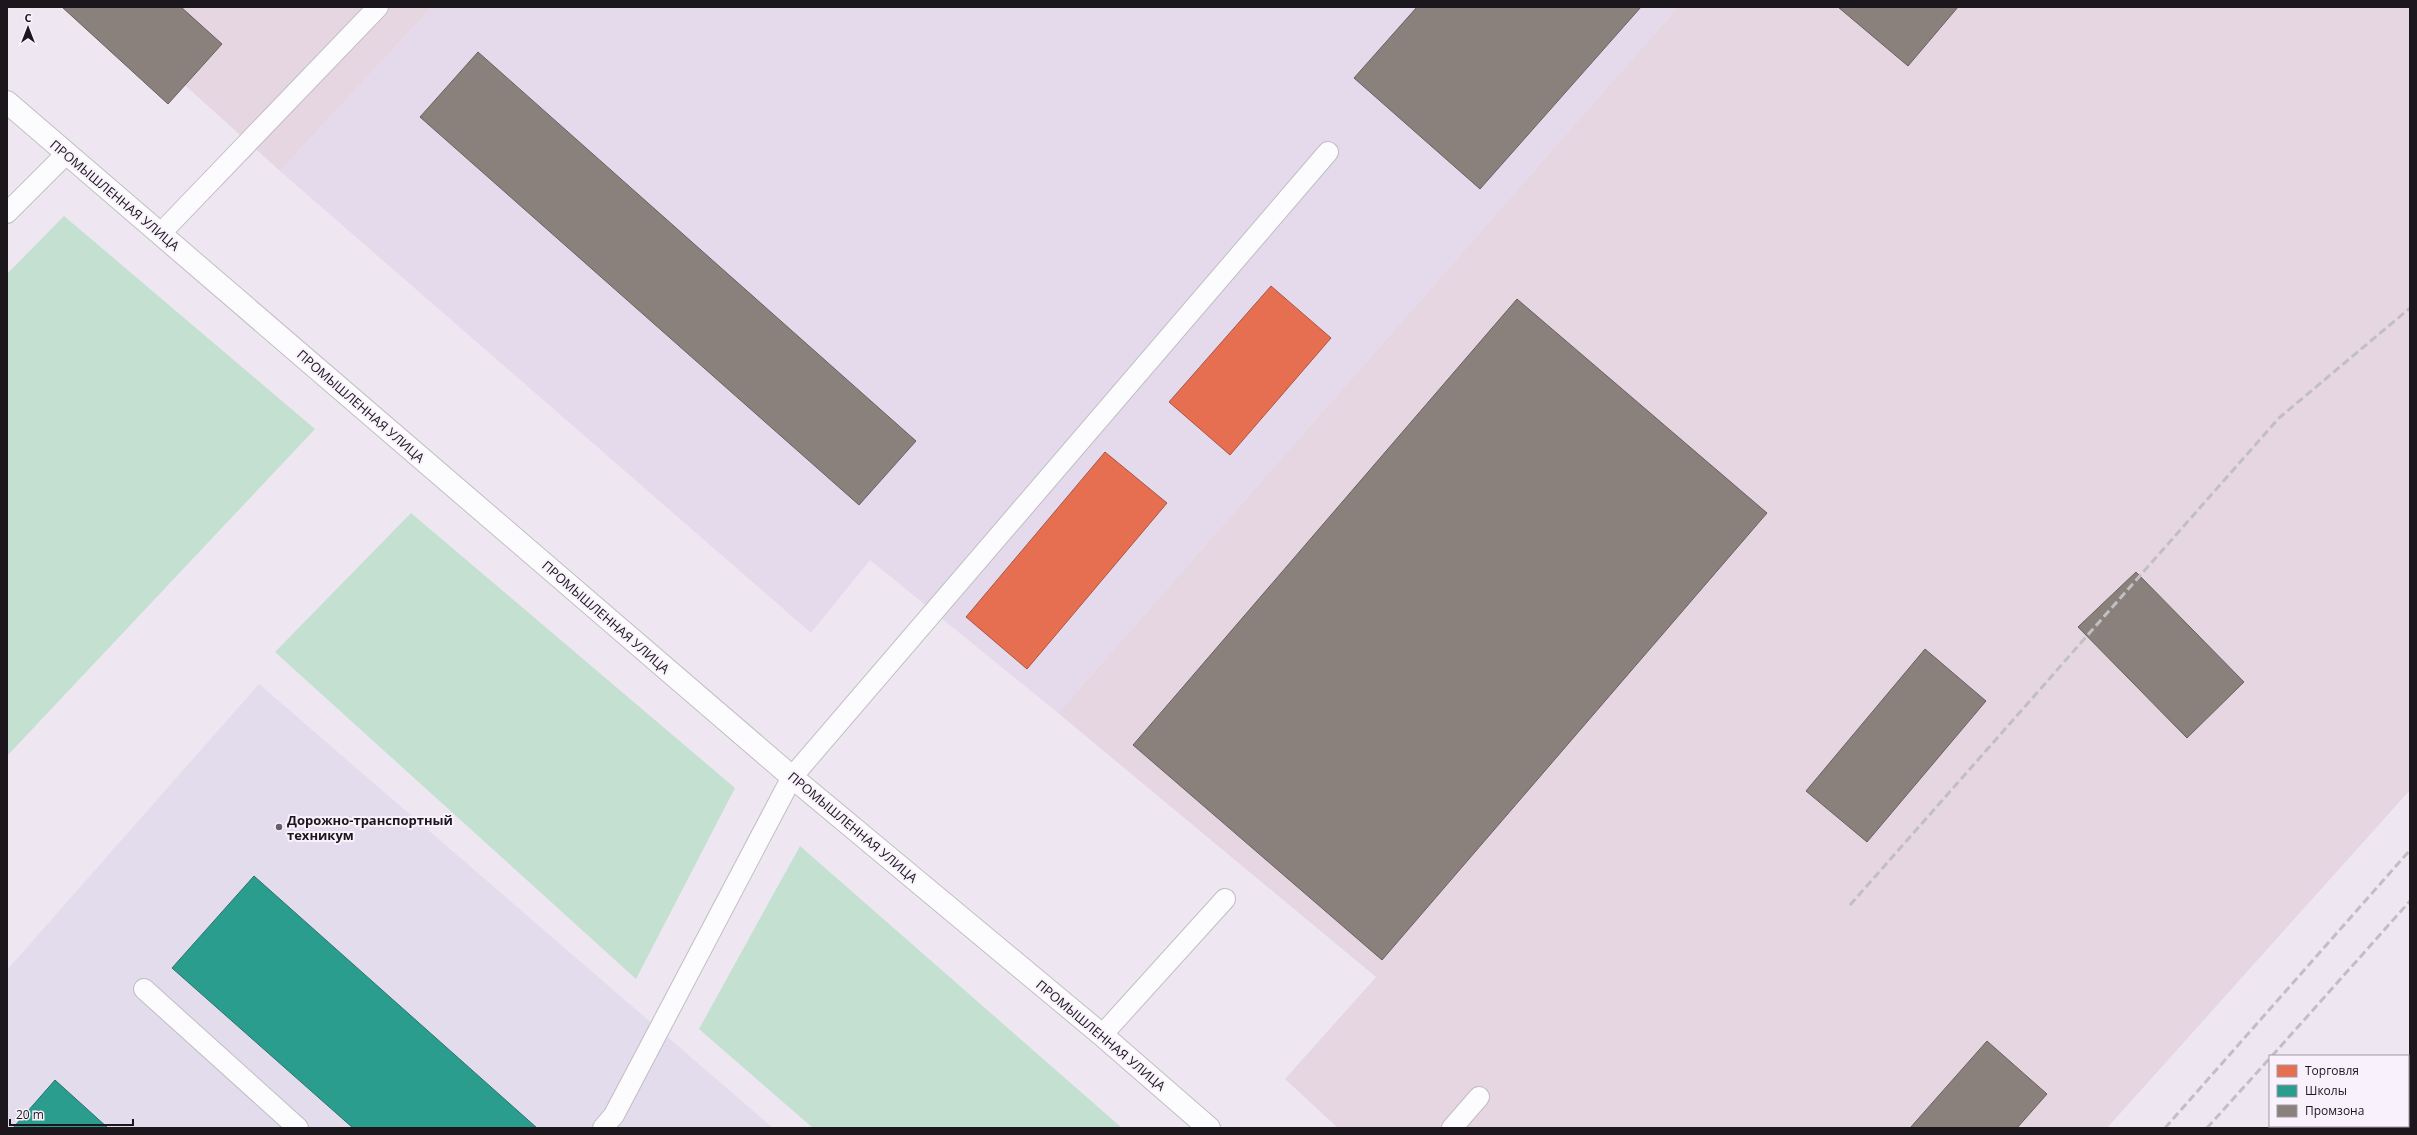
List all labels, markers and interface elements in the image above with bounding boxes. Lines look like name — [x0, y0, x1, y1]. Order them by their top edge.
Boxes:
north arrow — [8, 8, 48, 48]
text: С — [24, 10, 32, 25]
street label: ПРОМЫШЛЕННАЯ УЛИЦА — [47, 135, 184, 255]
street label: ПРОМЫШЛЕННАЯ УЛИЦА — [293, 345, 429, 467]
street label: ПРОМЫШЛЕННАЯ УЛИЦА — [538, 556, 674, 678]
street label: ПРОМЫШЛЕННАЯ УЛИЦА — [785, 767, 922, 887]
place label: Дорожно-транспортный техникум — [287, 811, 453, 844]
marker: Дорожно-транспортный техникум — [274, 822, 284, 832]
street label: ПРОМЫШЛЕННАЯ УЛИЦА — [1033, 975, 1170, 1095]
legend — [2269, 1055, 2409, 1127]
text: Торговля — [2305, 1062, 2359, 1079]
text: Школы — [2305, 1082, 2347, 1099]
scale bar — [10, 1101, 133, 1127]
text: Промзона — [2305, 1102, 2364, 1119]
text: 20 m — [16, 1106, 44, 1123]

